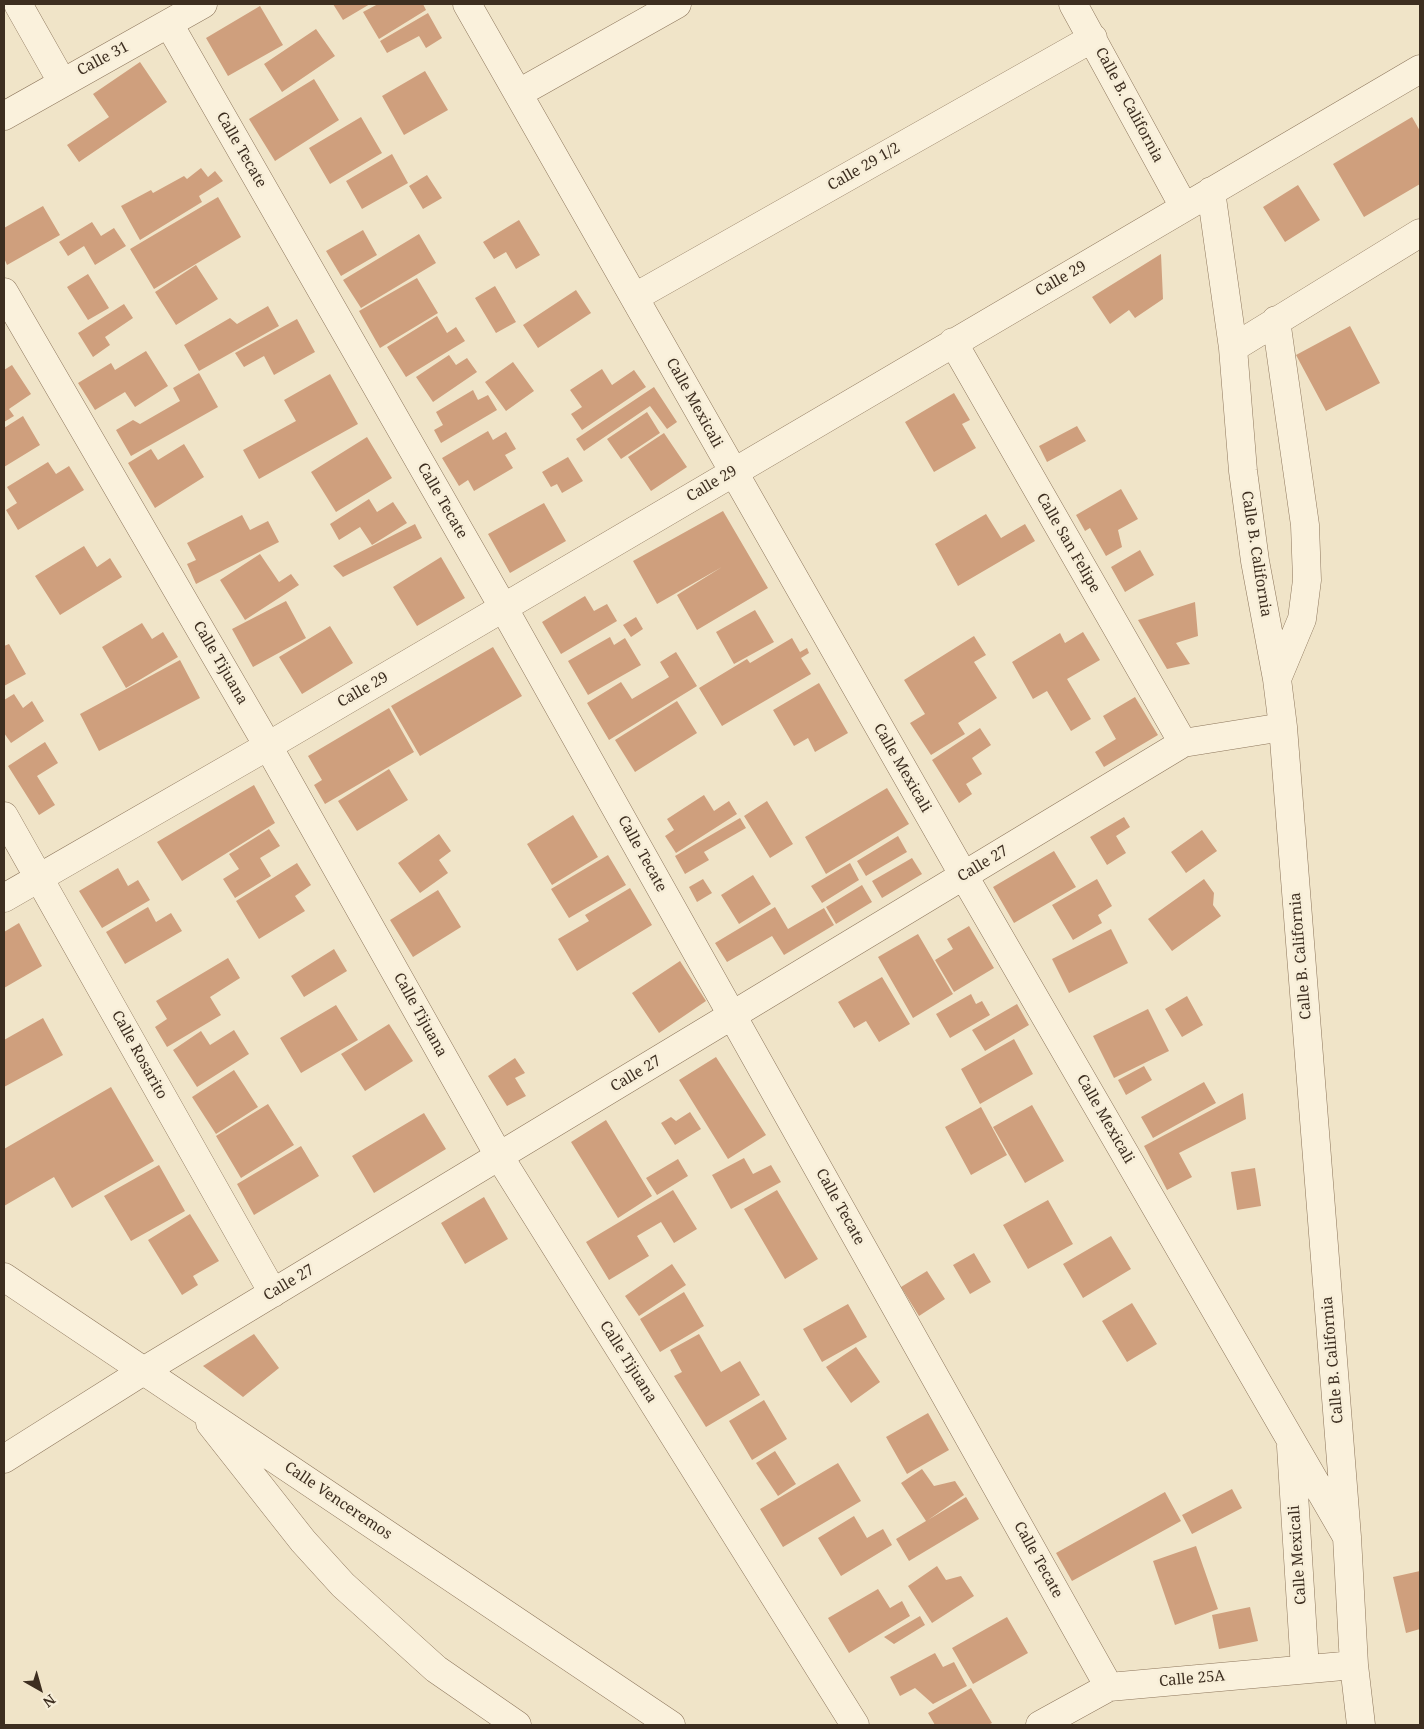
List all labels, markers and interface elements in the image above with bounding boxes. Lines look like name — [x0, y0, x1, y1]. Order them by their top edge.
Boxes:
street label: Calle 31 — [74, 38, 132, 80]
street label: Calle B. California — [1091, 44, 1167, 166]
street label: Calle Tecate — [212, 109, 270, 191]
street label: Calle 29 1/2 — [825, 139, 903, 195]
street label: Calle 29 — [1032, 257, 1090, 301]
street label: Calle Mexicali — [662, 355, 726, 451]
street label: Calle Tecate — [413, 460, 471, 542]
street label: Calle 29 — [684, 462, 740, 506]
street label: Calle San Felipe — [1032, 490, 1104, 596]
street label: Calle B. California — [1237, 490, 1275, 618]
street label: Calle Tijuana — [189, 618, 251, 708]
street label: Calle 29 — [334, 668, 392, 712]
street label: Calle Mexicali — [869, 720, 935, 816]
street label: Calle Tecate — [614, 813, 670, 895]
street label: Calle 27 — [955, 842, 1011, 886]
street label: Calle B. California — [1286, 892, 1316, 1020]
street label: Calle Tijuana — [389, 970, 451, 1060]
street label: Calle Rosarito — [107, 1008, 171, 1102]
street label: Calle 27 — [608, 1052, 664, 1096]
street label: Calle Mexicali — [1072, 1071, 1138, 1167]
street label: Calle Tecate — [812, 1166, 868, 1248]
street label: Calle 27 — [261, 1261, 317, 1305]
street label: Calle B. California — [1318, 1296, 1348, 1424]
street label: Calle Tijuana — [596, 1318, 660, 1406]
street label: Calle Venceremos — [281, 1458, 395, 1544]
street label: Calle Mexicali — [1286, 1505, 1310, 1605]
street label: Calle Tecate — [1010, 1519, 1066, 1601]
north arrow — [15, 1664, 65, 1714]
street label: Calle 25A — [1158, 1667, 1226, 1691]
text: N — [39, 1690, 60, 1712]

